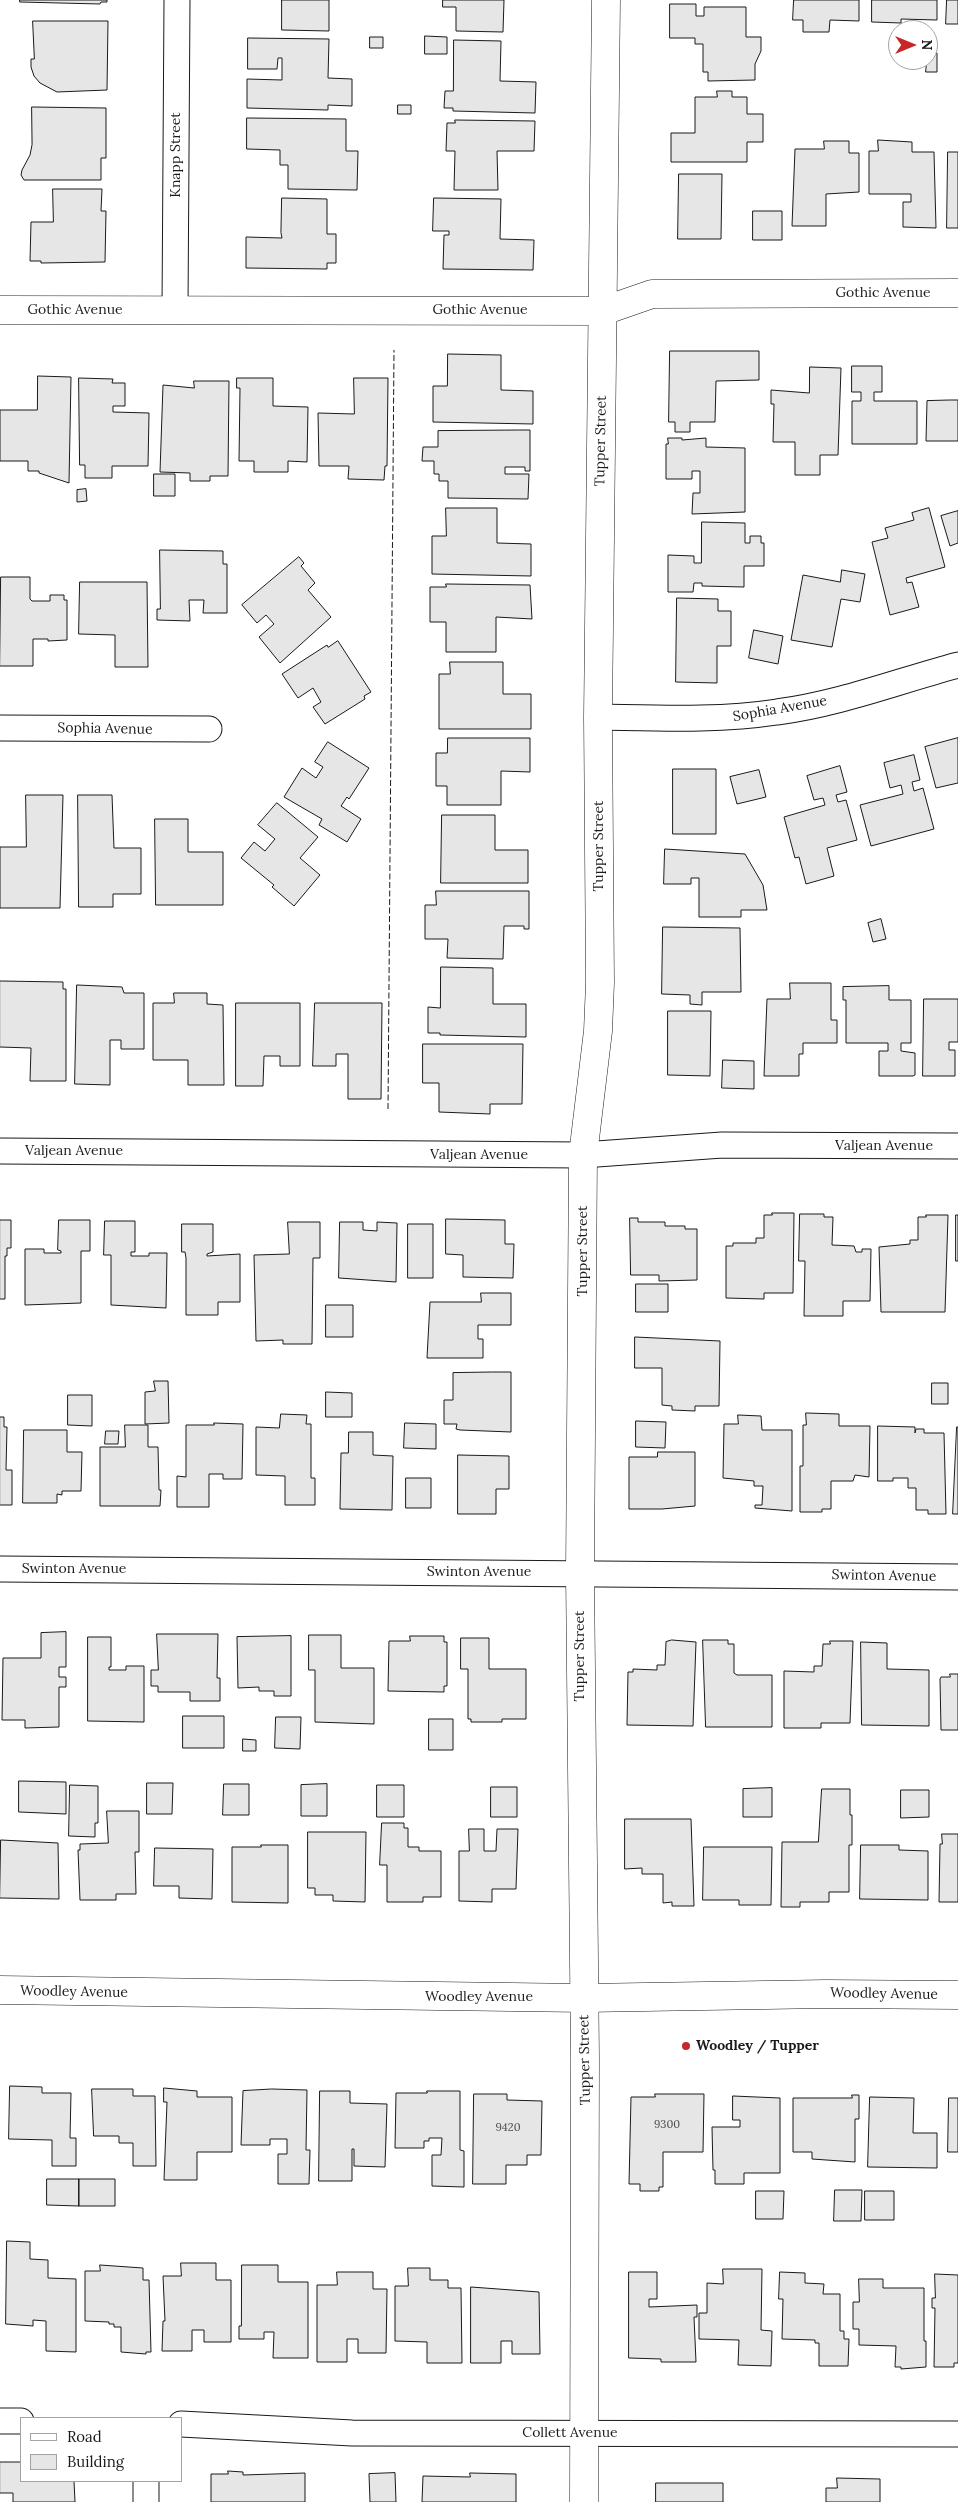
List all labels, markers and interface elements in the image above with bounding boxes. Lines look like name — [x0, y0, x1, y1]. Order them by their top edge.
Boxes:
north arrow — [888, 20, 938, 70]
text: N — [918, 40, 936, 50]
street label: Knapp Street — [168, 112, 184, 198]
street label: Gothic Avenue — [835, 285, 931, 301]
street label: Gothic Avenue — [27, 302, 123, 318]
street label: Gothic Avenue — [432, 302, 528, 318]
street label: Tupper Street — [592, 395, 610, 487]
street label: Sophia Avenue — [732, 692, 828, 726]
street label: Sophia Avenue — [57, 720, 153, 738]
street label: Tupper Street — [591, 801, 607, 891]
street label: Valjean Avenue — [835, 1138, 933, 1154]
street label: Valjean Avenue — [25, 1143, 123, 1159]
street label: Valjean Avenue — [430, 1147, 528, 1163]
street label: Tupper Street — [575, 1206, 591, 1296]
street label: Swinton Avenue — [22, 1561, 126, 1577]
street label: Swinton Avenue — [427, 1564, 531, 1580]
street label: Swinton Avenue — [832, 1567, 936, 1585]
street label: Tupper Street — [572, 1611, 588, 1701]
street label: Woodley Avenue — [20, 1983, 128, 2001]
street label: Woodley Avenue — [830, 1985, 938, 2003]
street label: Woodley Avenue — [425, 1989, 533, 2005]
street label: Tupper Street — [576, 2014, 594, 2106]
place label: Woodley / Tupper — [696, 2038, 819, 2054]
marker: Woodley / Tupper — [680, 2040, 692, 2052]
house number: 9300 — [654, 2118, 680, 2132]
house number: 9420 — [495, 2121, 521, 2135]
legend — [20, 2417, 182, 2482]
street label: Collett Avenue — [522, 2425, 618, 2441]
text: Road — [67, 2427, 102, 2446]
text: Building — [67, 2452, 124, 2471]

